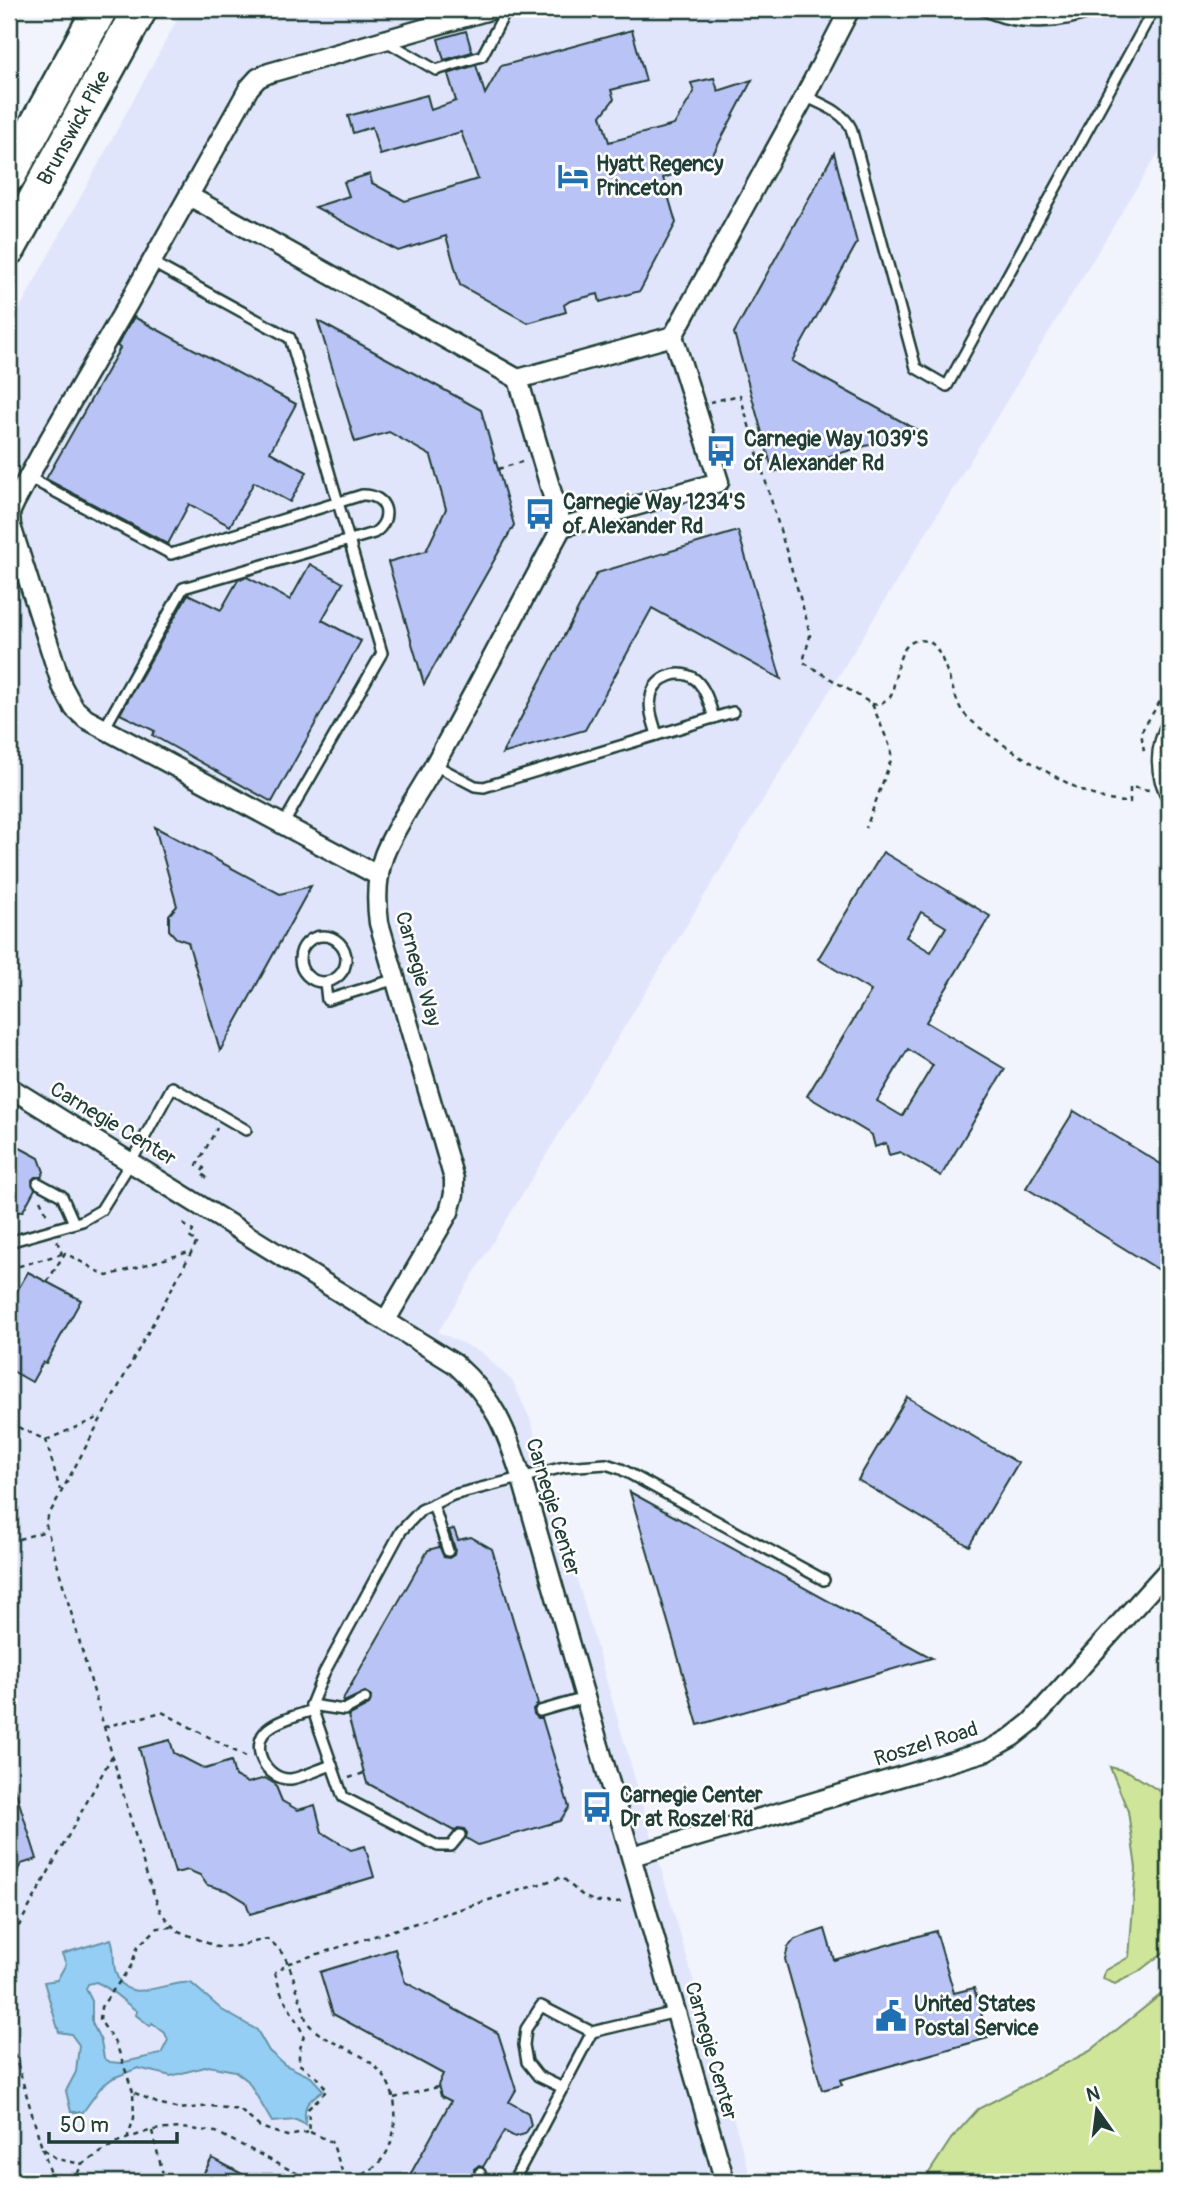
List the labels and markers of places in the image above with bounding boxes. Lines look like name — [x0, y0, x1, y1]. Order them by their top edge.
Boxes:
place label: Hyatt Regency Princeton — [596, 151, 723, 202]
hotel icon: Hyatt Regency Princeton — [556, 159, 590, 193]
place label: Carnegie Way 1039'S of Alexander Rd — [743, 426, 928, 477]
bus stop icon: Carnegie Way 1039'S of Alexander Rd — [704, 434, 738, 468]
place label: Carnegie Way 1234'S of Alexander Rd — [562, 489, 746, 540]
bus stop icon: Carnegie Way 1234'S of Alexander Rd — [523, 497, 557, 531]
place label: Carnegie Center Dr at Roszel Rd — [620, 1782, 763, 1833]
bus stop icon: Carnegie Center Dr at Roszel Rd — [580, 1790, 614, 1824]
place label: United States Postal Service — [914, 1991, 1039, 2042]
public building icon: United States Postal Service — [874, 1999, 908, 2033]

